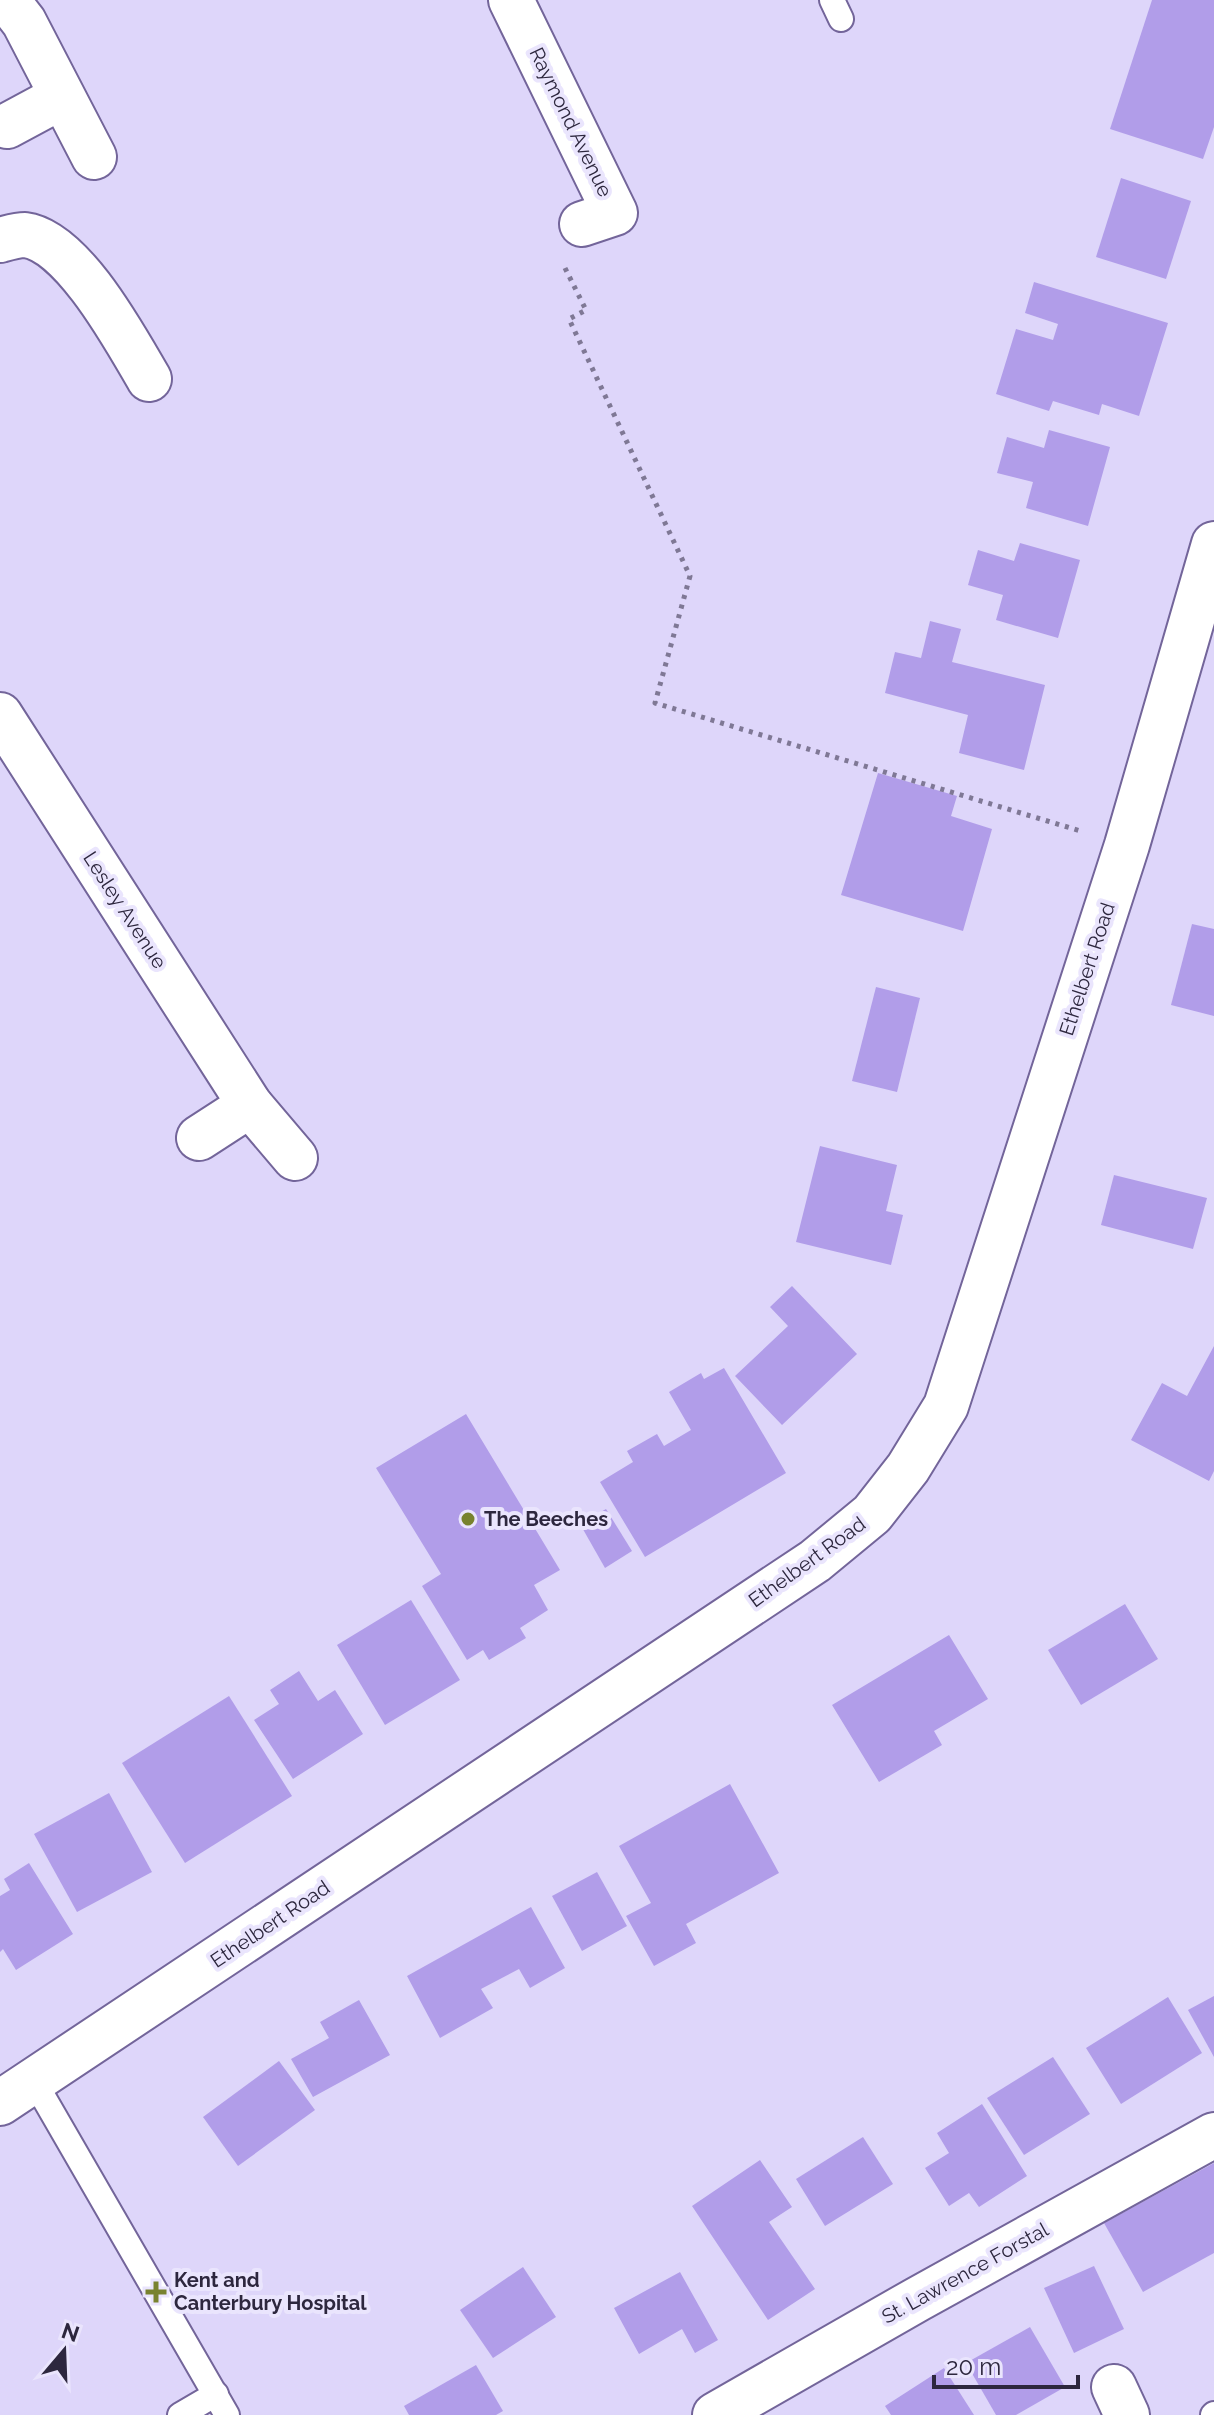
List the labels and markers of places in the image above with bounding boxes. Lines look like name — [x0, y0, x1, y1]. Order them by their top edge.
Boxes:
place label: The Beeches — [484, 1507, 608, 1531]
marker: The Beeches — [459, 1510, 477, 1528]
place label: Kent and Canterbury Hospital — [174, 2268, 367, 2315]
marker: Kent and Canterbury Hospital — [145, 2281, 167, 2303]

